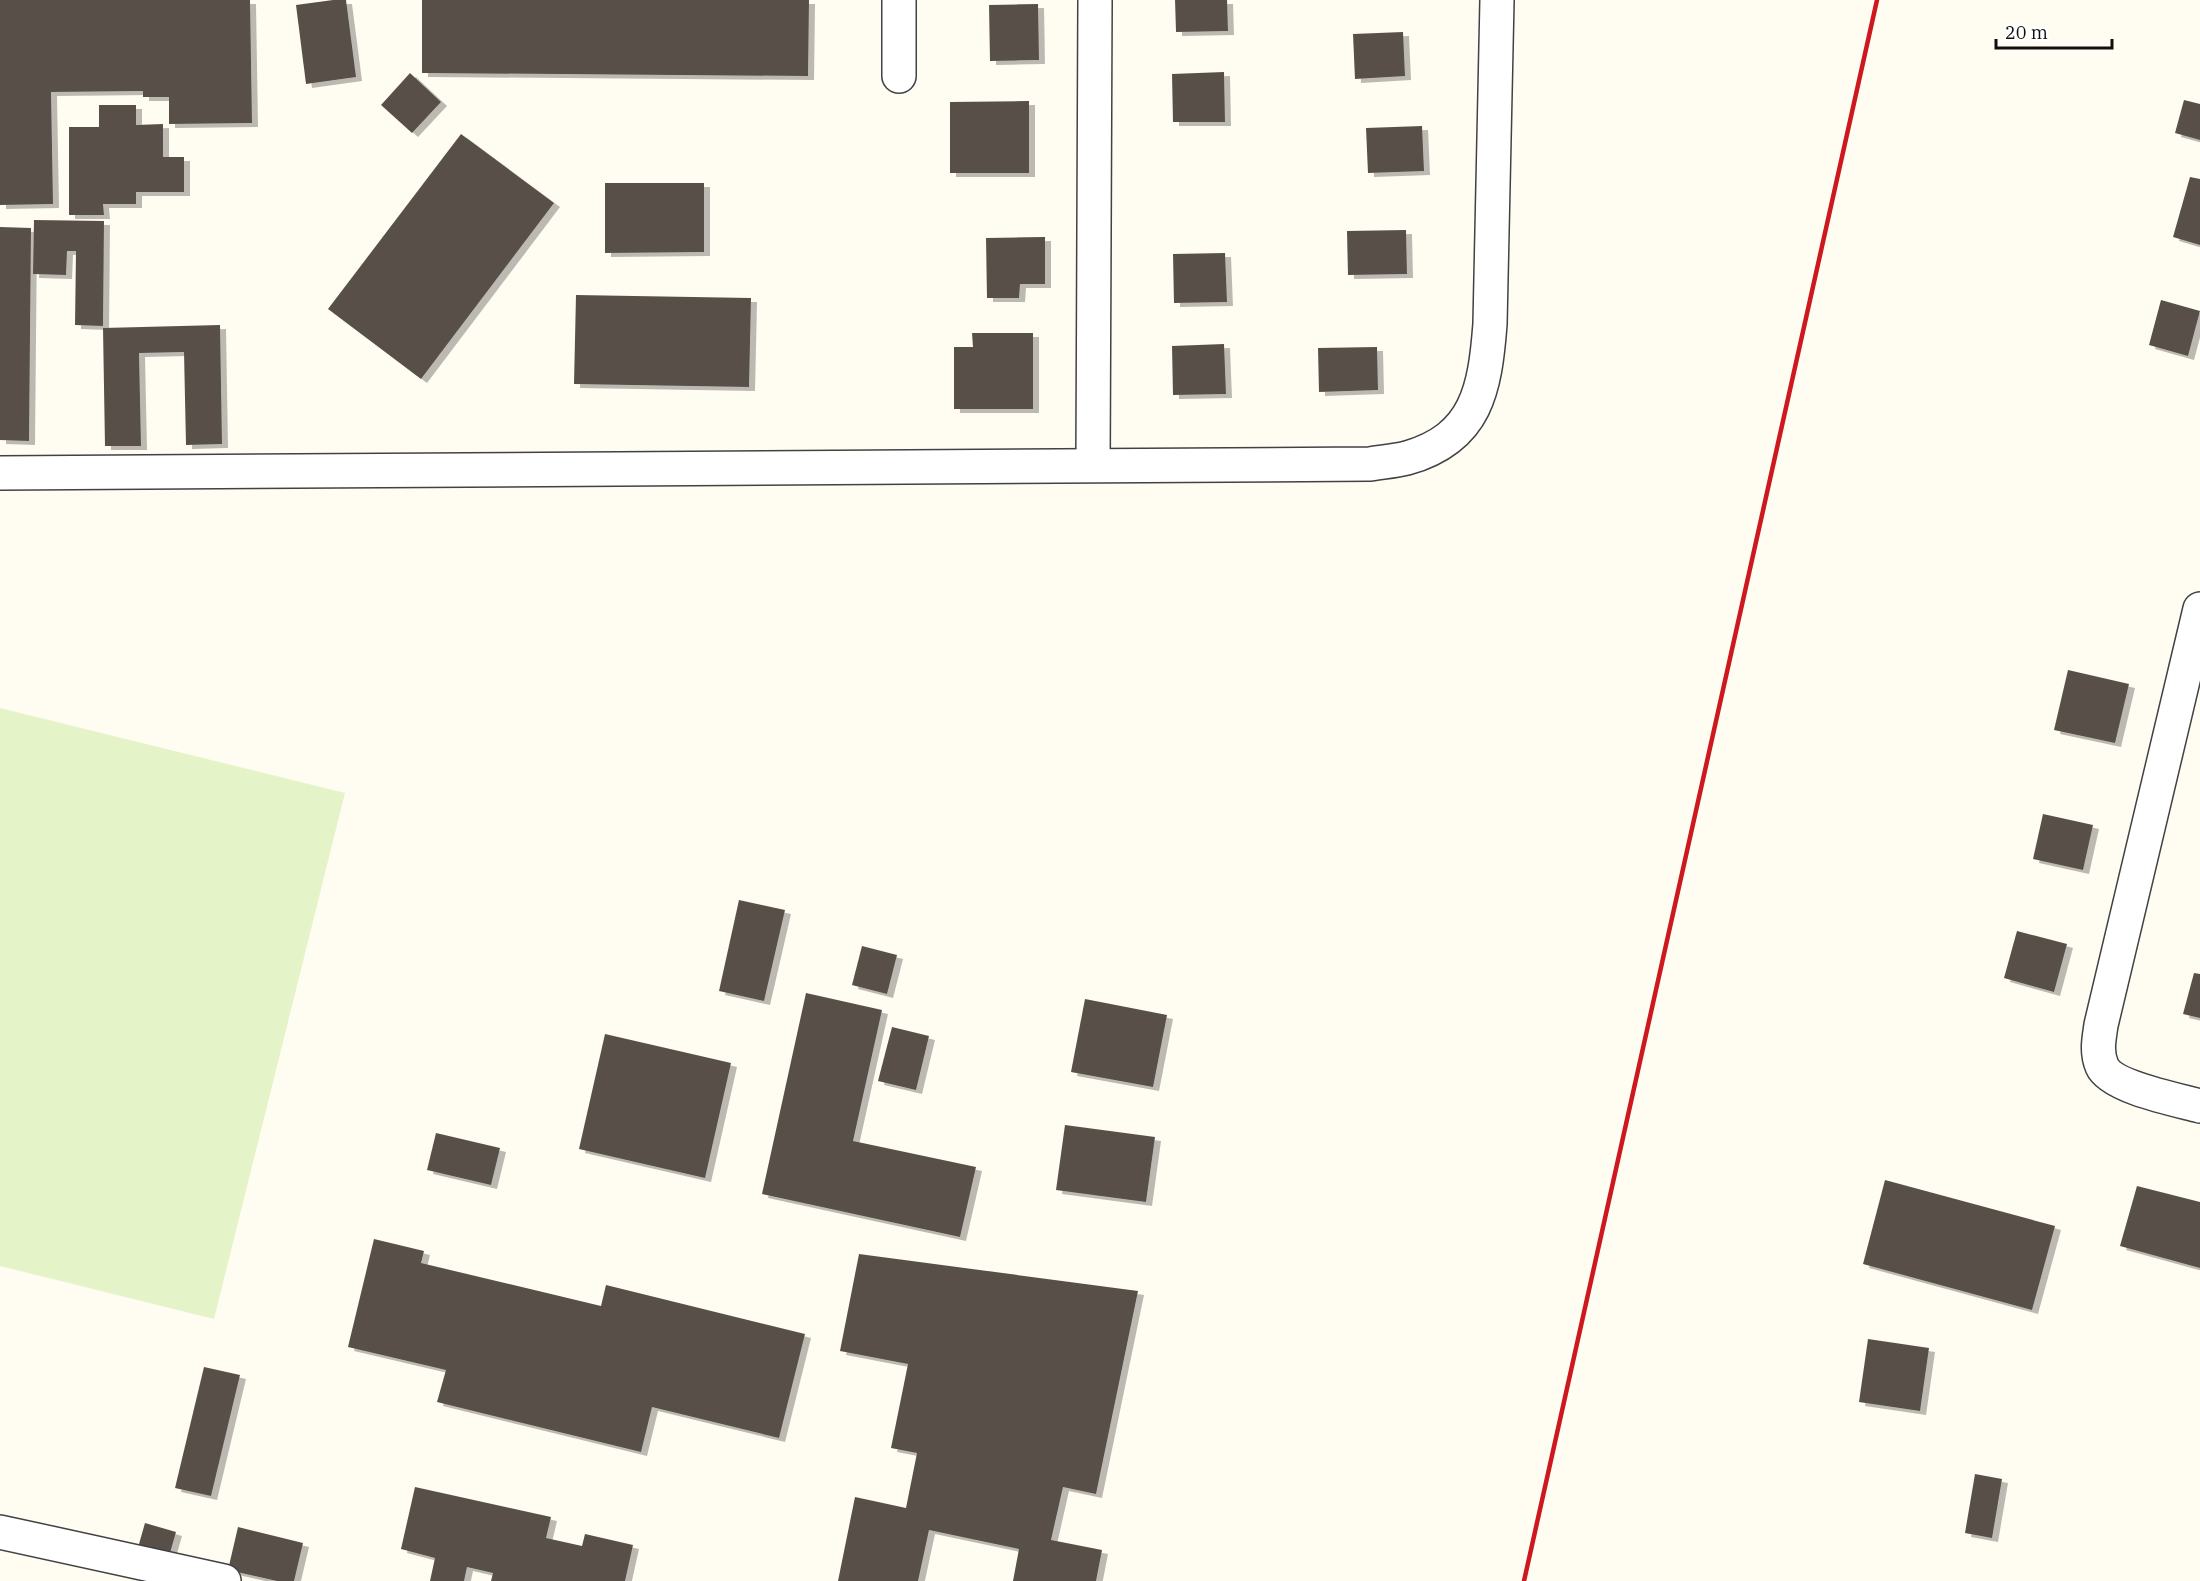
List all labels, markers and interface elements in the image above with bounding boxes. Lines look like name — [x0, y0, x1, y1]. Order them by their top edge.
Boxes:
scale bar — [1996, 12, 2112, 50]
text: 20 m — [2005, 21, 2048, 44]

